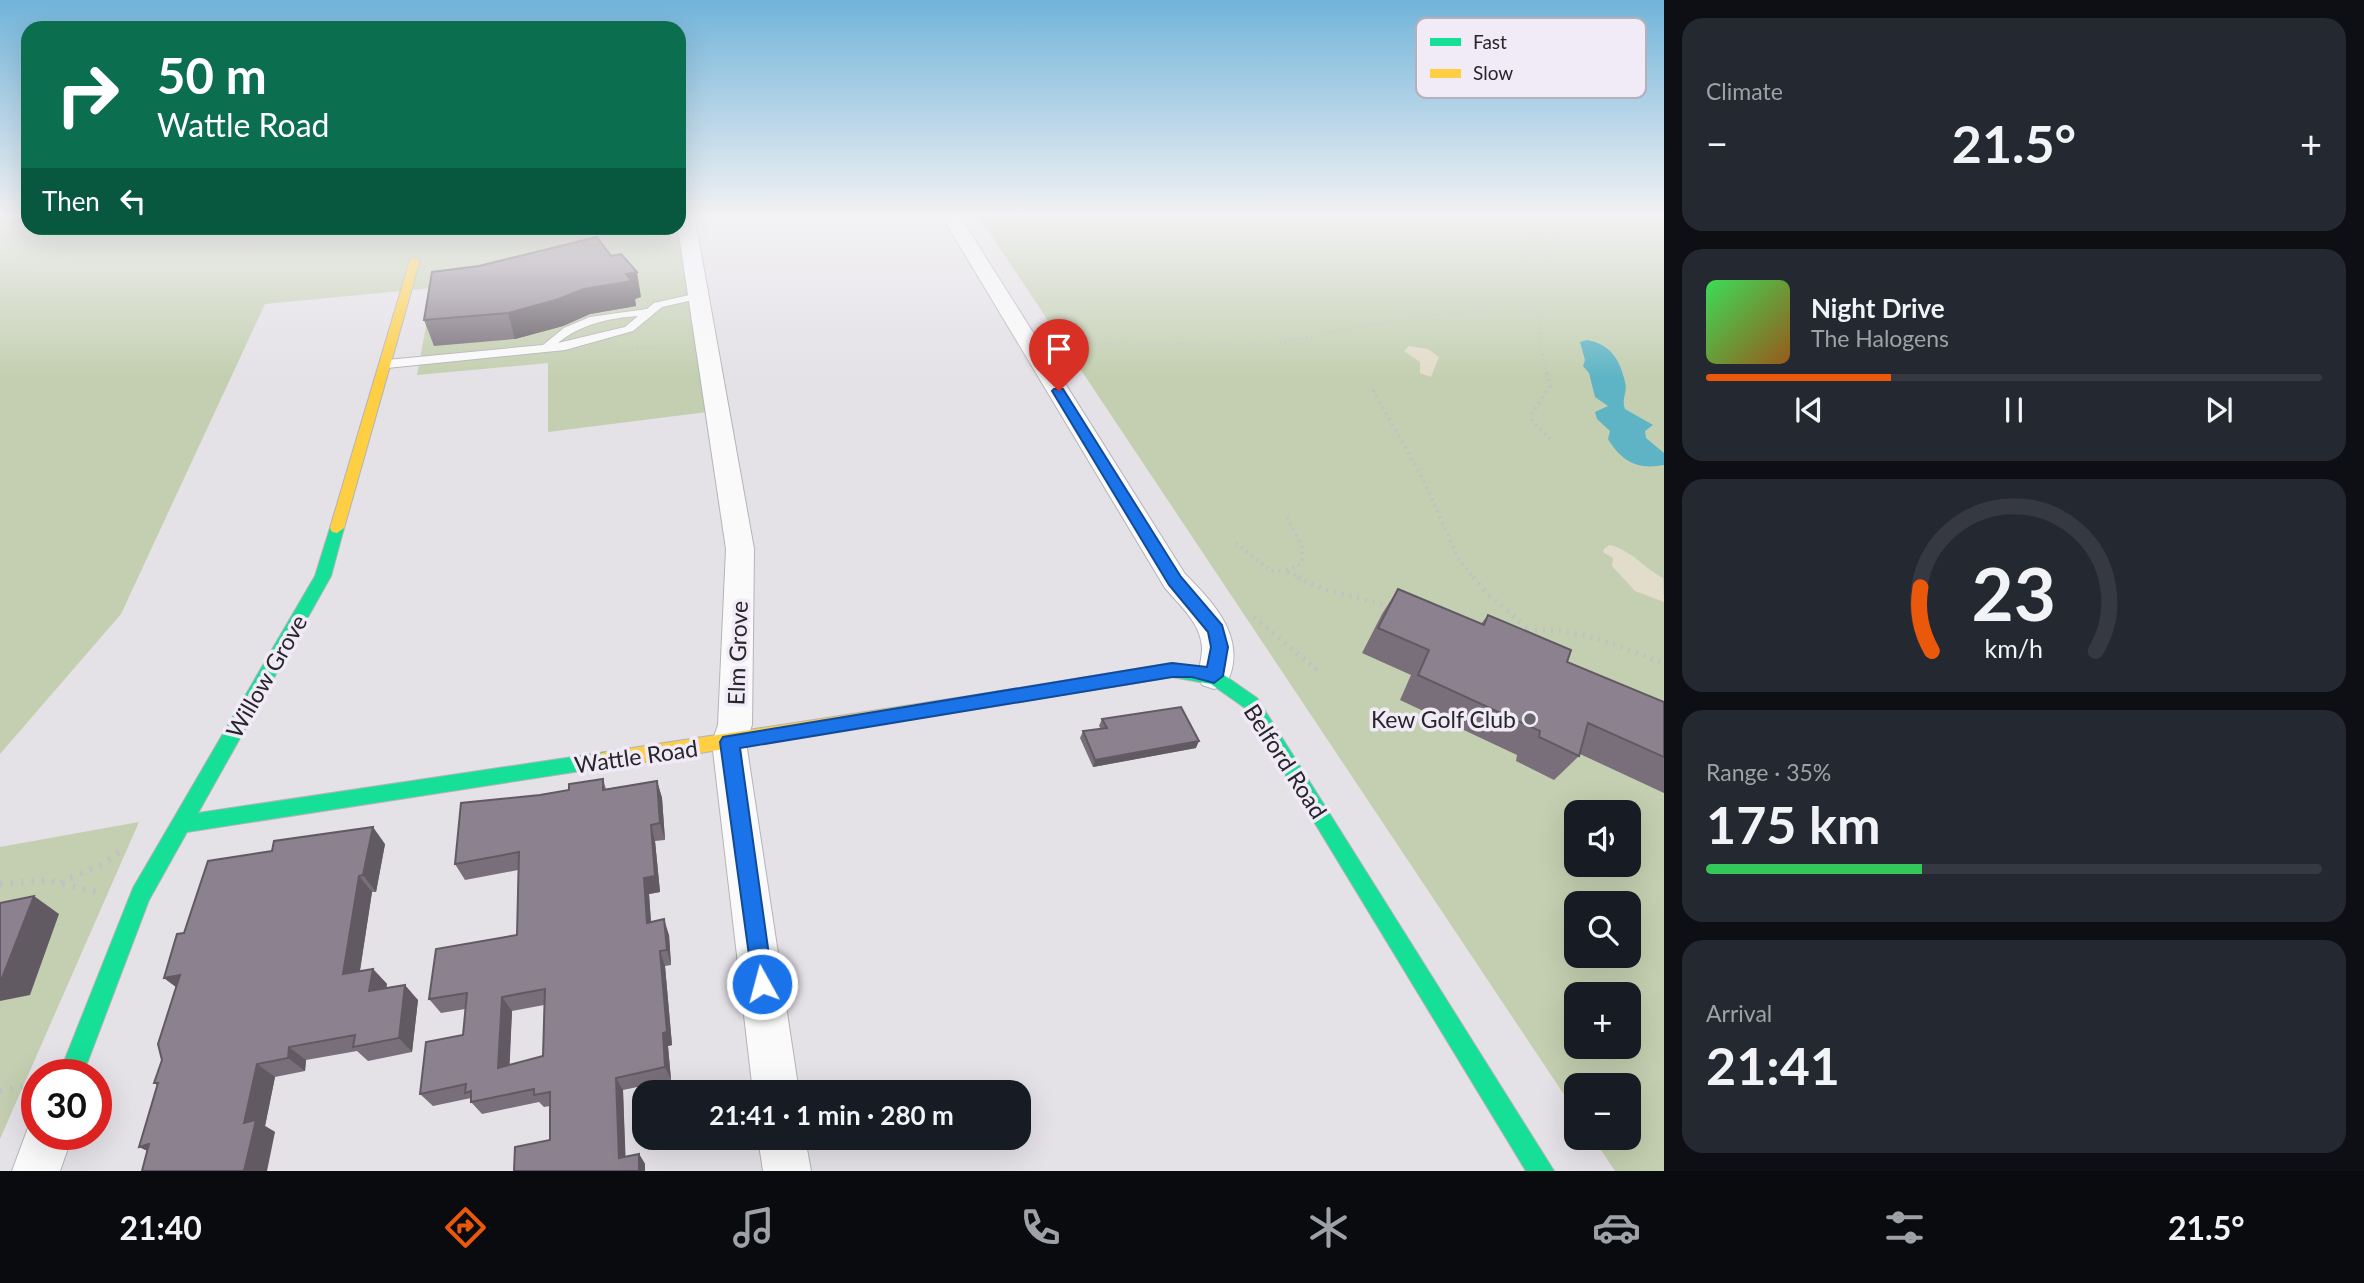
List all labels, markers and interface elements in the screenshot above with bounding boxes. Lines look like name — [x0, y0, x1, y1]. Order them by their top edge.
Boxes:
legend — [1416, 18, 1646, 98]
text: Fast — [1473, 30, 1507, 53]
text: 50 m — [157, 46, 267, 104]
icon: right — [42, 49, 133, 140]
text: Slow — [1473, 61, 1513, 84]
text: Climate — [1706, 77, 1783, 105]
text: Wattle Road — [157, 105, 330, 144]
text: 21.5° — [1952, 112, 2076, 174]
text: − — [1706, 120, 1728, 166]
text: + — [2300, 120, 2322, 166]
icon: left — [114, 182, 152, 220]
text: Then — [42, 185, 100, 217]
text: Night Drive — [1811, 292, 1945, 324]
pin — [1029, 319, 1089, 391]
text: The Halogens — [1811, 324, 1949, 352]
icon: arrive — [1040, 330, 1078, 368]
icon: previous — [1790, 391, 1828, 429]
icon: pause — [1995, 391, 2033, 429]
icon: next — [2200, 391, 2238, 429]
text: 23 — [1972, 550, 2056, 638]
street label: Elm Grove — [721, 600, 753, 706]
street label: Willow Grove — [220, 610, 312, 742]
text: km/h — [1985, 633, 2043, 663]
street label: Belford Road — [1239, 699, 1333, 823]
place label: Kew Golf Club — [1371, 705, 1516, 733]
marker: Kew Golf Club — [1522, 711, 1538, 727]
street label: Wattle Road — [573, 734, 699, 778]
text: Range · 35% — [1706, 758, 1831, 786]
text: 175 km — [1706, 793, 1880, 855]
map controls — [1564, 800, 1641, 1150]
button: sound — [1564, 800, 1641, 877]
button: search — [1564, 891, 1641, 968]
position arrow — [725, 947, 799, 1021]
button: + — [1564, 982, 1641, 1059]
text: Arrival — [1706, 999, 1772, 1027]
text: 21:41 — [1706, 1034, 1840, 1096]
speed limit sign: 30 — [21, 1059, 112, 1150]
button: − — [1564, 1073, 1641, 1150]
text: 21:41 · 1 min · 280 m — [709, 1099, 954, 1131]
icon: directions — [441, 1203, 490, 1252]
icon: music — [729, 1203, 778, 1252]
icon: phone — [1016, 1203, 1065, 1252]
icon: climate — [1304, 1203, 1353, 1252]
icon: car — [1592, 1203, 1641, 1252]
icon: filters — [1880, 1203, 1929, 1252]
text: 21:40 — [119, 1208, 202, 1247]
text: 21.5° — [2168, 1208, 2245, 1247]

